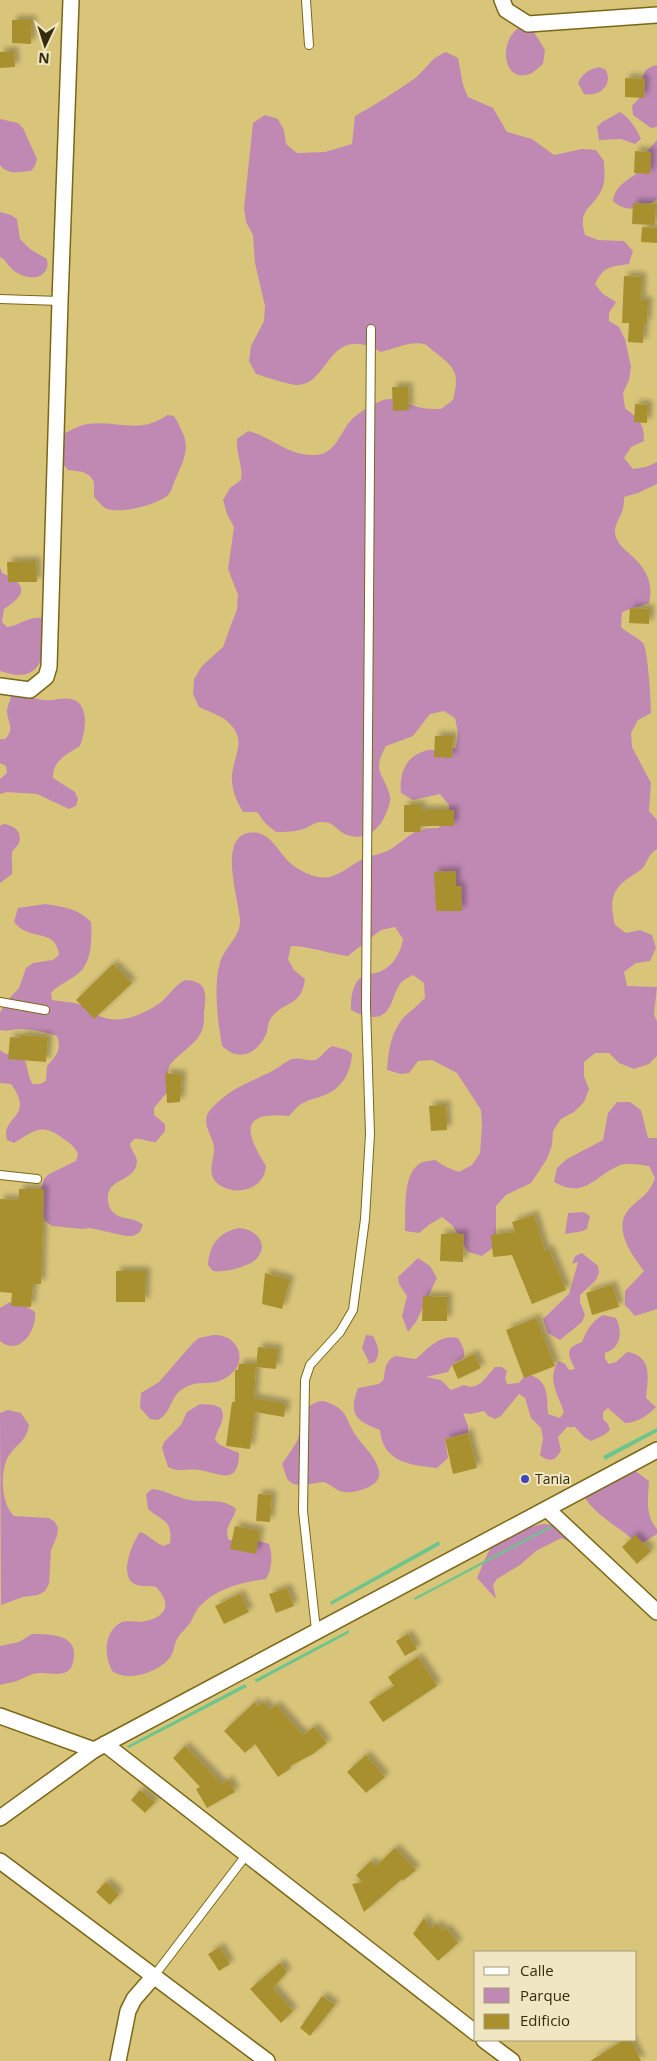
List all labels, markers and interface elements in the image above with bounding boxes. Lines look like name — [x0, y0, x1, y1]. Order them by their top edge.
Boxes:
north arrow — [20, 20, 70, 70]
text: N — [38, 49, 50, 68]
place label: Tania — [535, 1469, 570, 1488]
marker: Tania — [519, 1473, 531, 1485]
legend — [474, 1951, 637, 2041]
text: Calle — [520, 1960, 554, 1980]
text: Parque — [520, 1985, 570, 2005]
text: Edificio — [520, 2010, 570, 2030]

